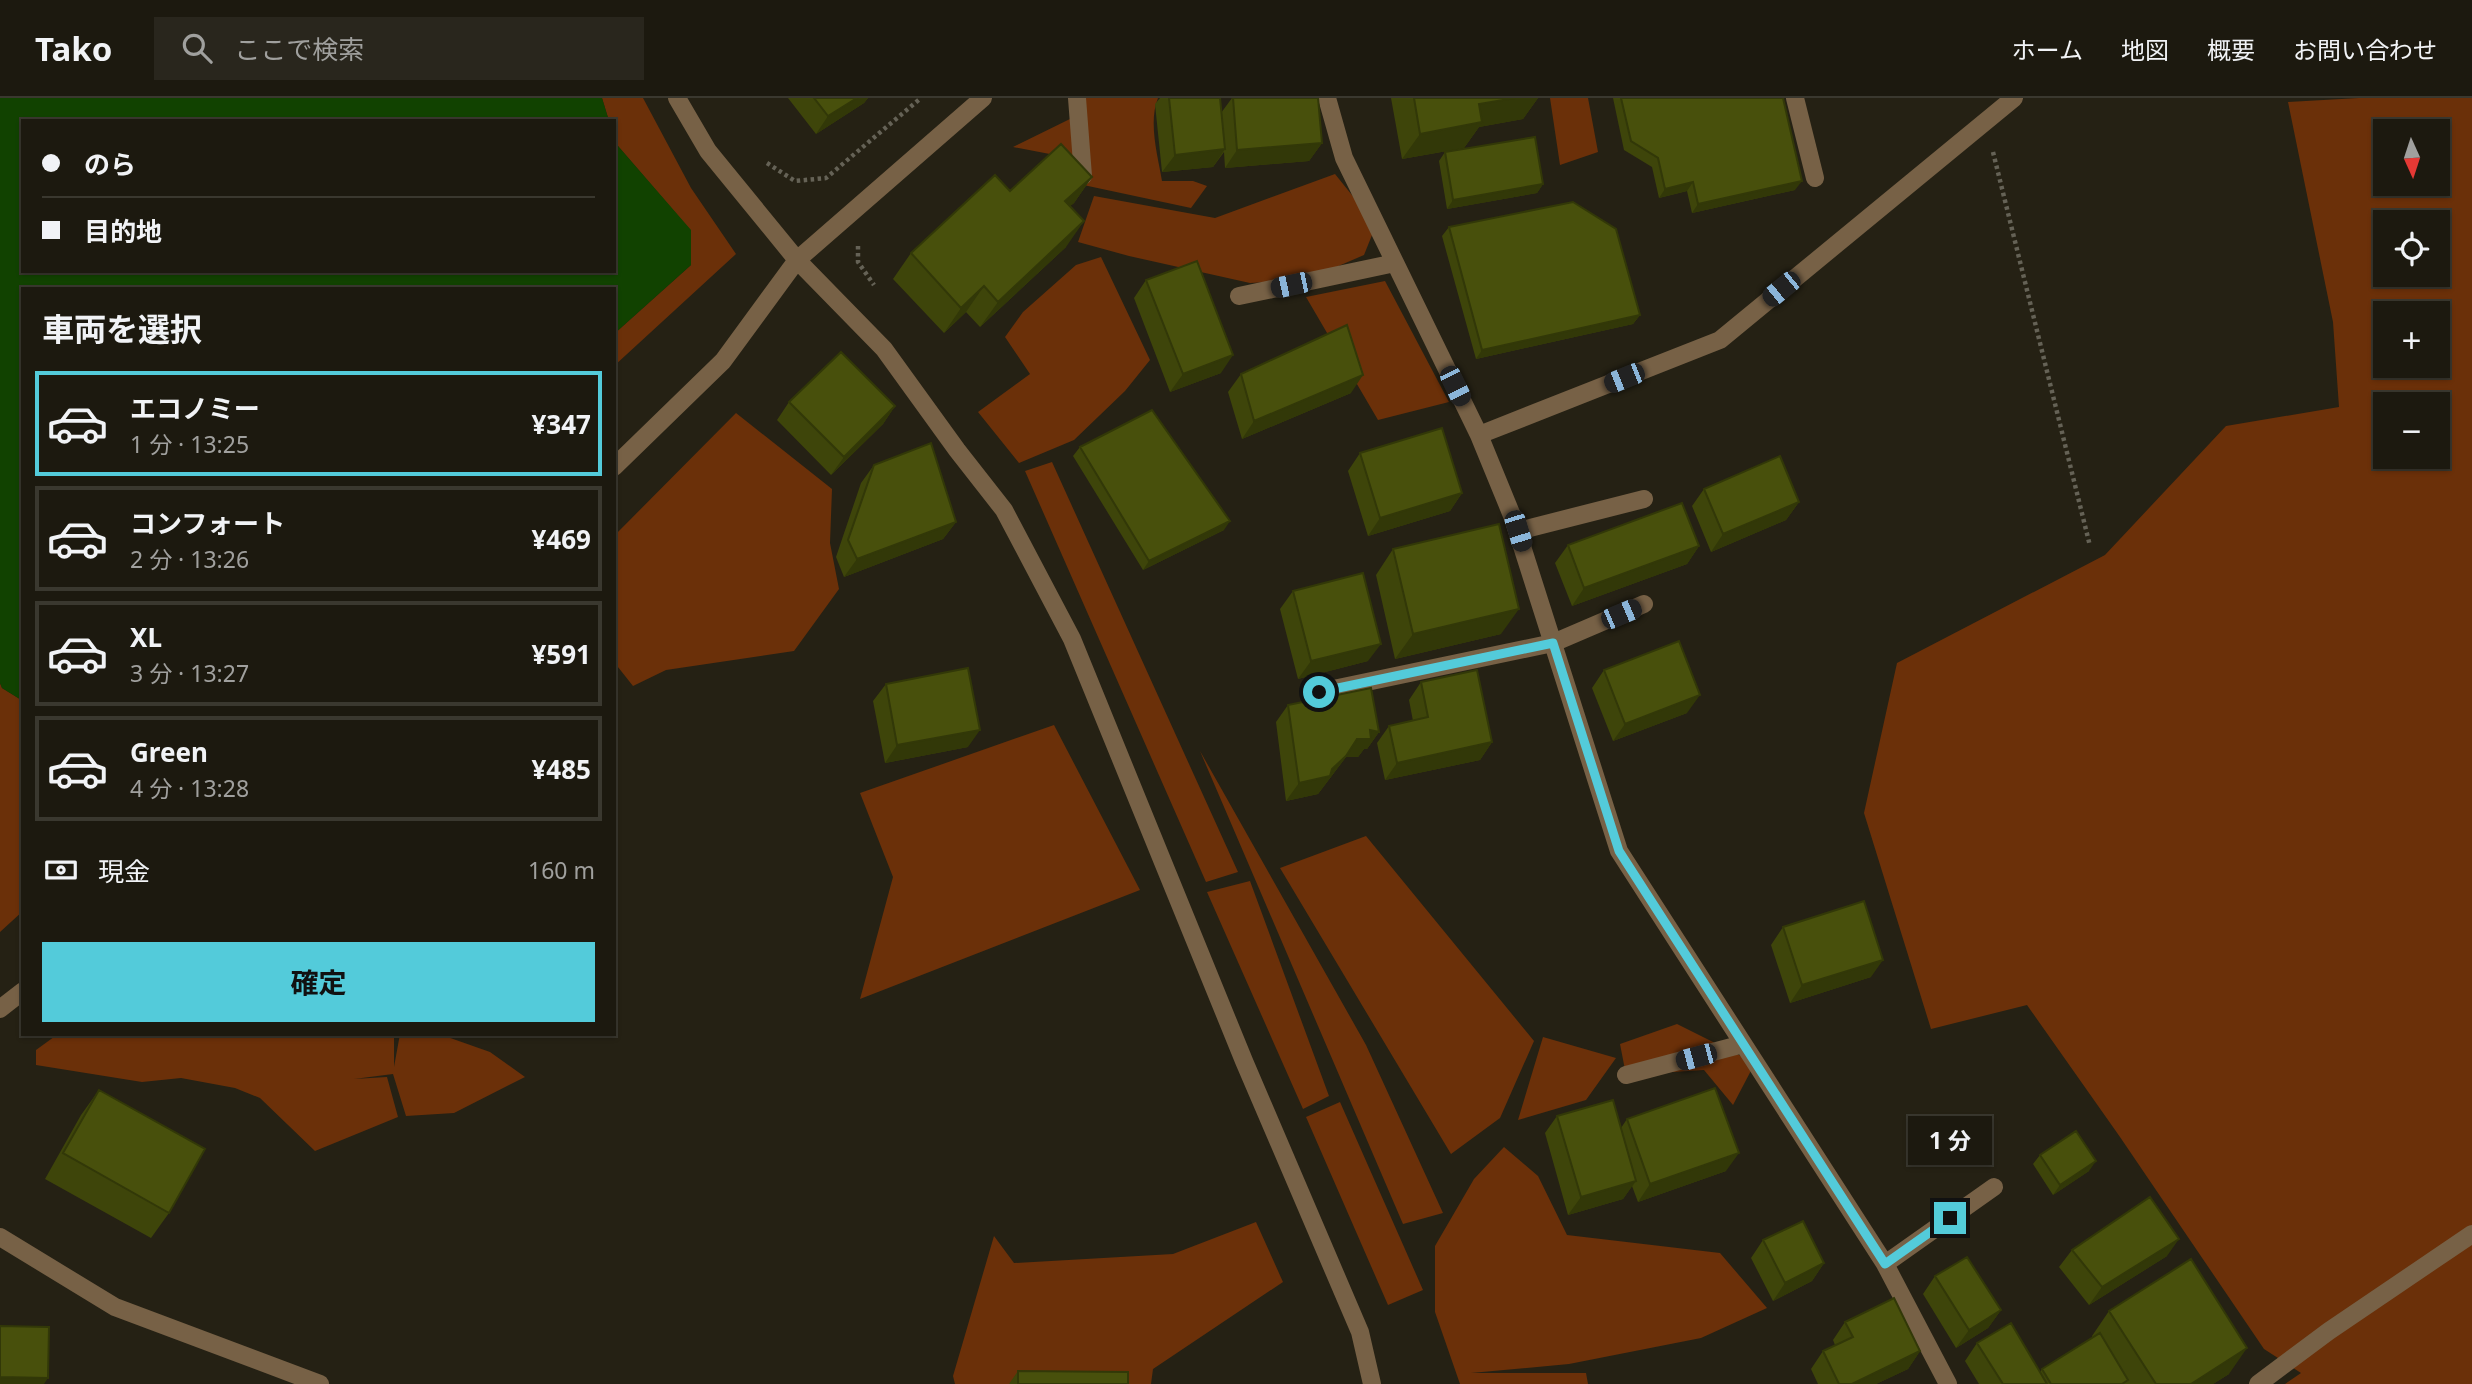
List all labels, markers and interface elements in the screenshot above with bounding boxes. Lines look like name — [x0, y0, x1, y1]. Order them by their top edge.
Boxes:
search box — [154, 17, 644, 80]
text: Tako — [35, 26, 112, 71]
icon: search — [178, 29, 216, 67]
text: ここで検索 — [234, 31, 364, 67]
text: ホーム — [2012, 33, 2083, 66]
text: 地図 — [2121, 33, 2169, 66]
text: 概要 — [2207, 33, 2255, 66]
text: お問い合わせ — [2293, 33, 2437, 66]
north arrow — [2373, 119, 2450, 196]
map controls — [2373, 119, 2450, 469]
text: のら — [84, 146, 136, 182]
button: locate — [2373, 210, 2450, 287]
text: 目的地 — [84, 213, 162, 249]
car — [1759, 268, 1804, 310]
car — [1269, 270, 1314, 300]
button: + — [2373, 301, 2450, 378]
text: 車両を選択 — [42, 307, 202, 350]
car — [1601, 360, 1648, 396]
car — [1437, 363, 1474, 409]
text: エコノミー — [130, 390, 260, 426]
icon: car — [46, 392, 109, 455]
button: − — [2373, 392, 2450, 469]
text: ¥347 — [532, 406, 591, 442]
text: 1 分 · 13:25 — [130, 428, 249, 460]
text: コンフォート — [130, 505, 285, 541]
icon: car — [46, 507, 109, 570]
car — [1502, 508, 1535, 554]
text: ¥469 — [532, 521, 591, 557]
text: 2 分 · 13:26 — [130, 543, 249, 575]
car — [1598, 596, 1645, 632]
text: XL — [130, 619, 162, 655]
icon: car — [46, 622, 109, 685]
text: ¥591 — [532, 636, 591, 672]
text: 3 分 · 13:27 — [130, 657, 249, 689]
route start — [1303, 676, 1335, 708]
text: Green — [130, 734, 208, 770]
icon: car — [46, 737, 109, 800]
text: ¥485 — [532, 751, 591, 787]
text: 4 分 · 13:28 — [130, 772, 249, 804]
icon: cash — [42, 851, 80, 889]
text: 現金 — [98, 853, 150, 889]
text: 160 m — [528, 854, 595, 886]
button: 確定 — [42, 942, 595, 1022]
car — [1673, 1041, 1720, 1073]
callout: 1 分 — [1908, 1116, 1992, 1166]
text: 1 分 — [1929, 1124, 1971, 1156]
route end — [1934, 1202, 1966, 1234]

